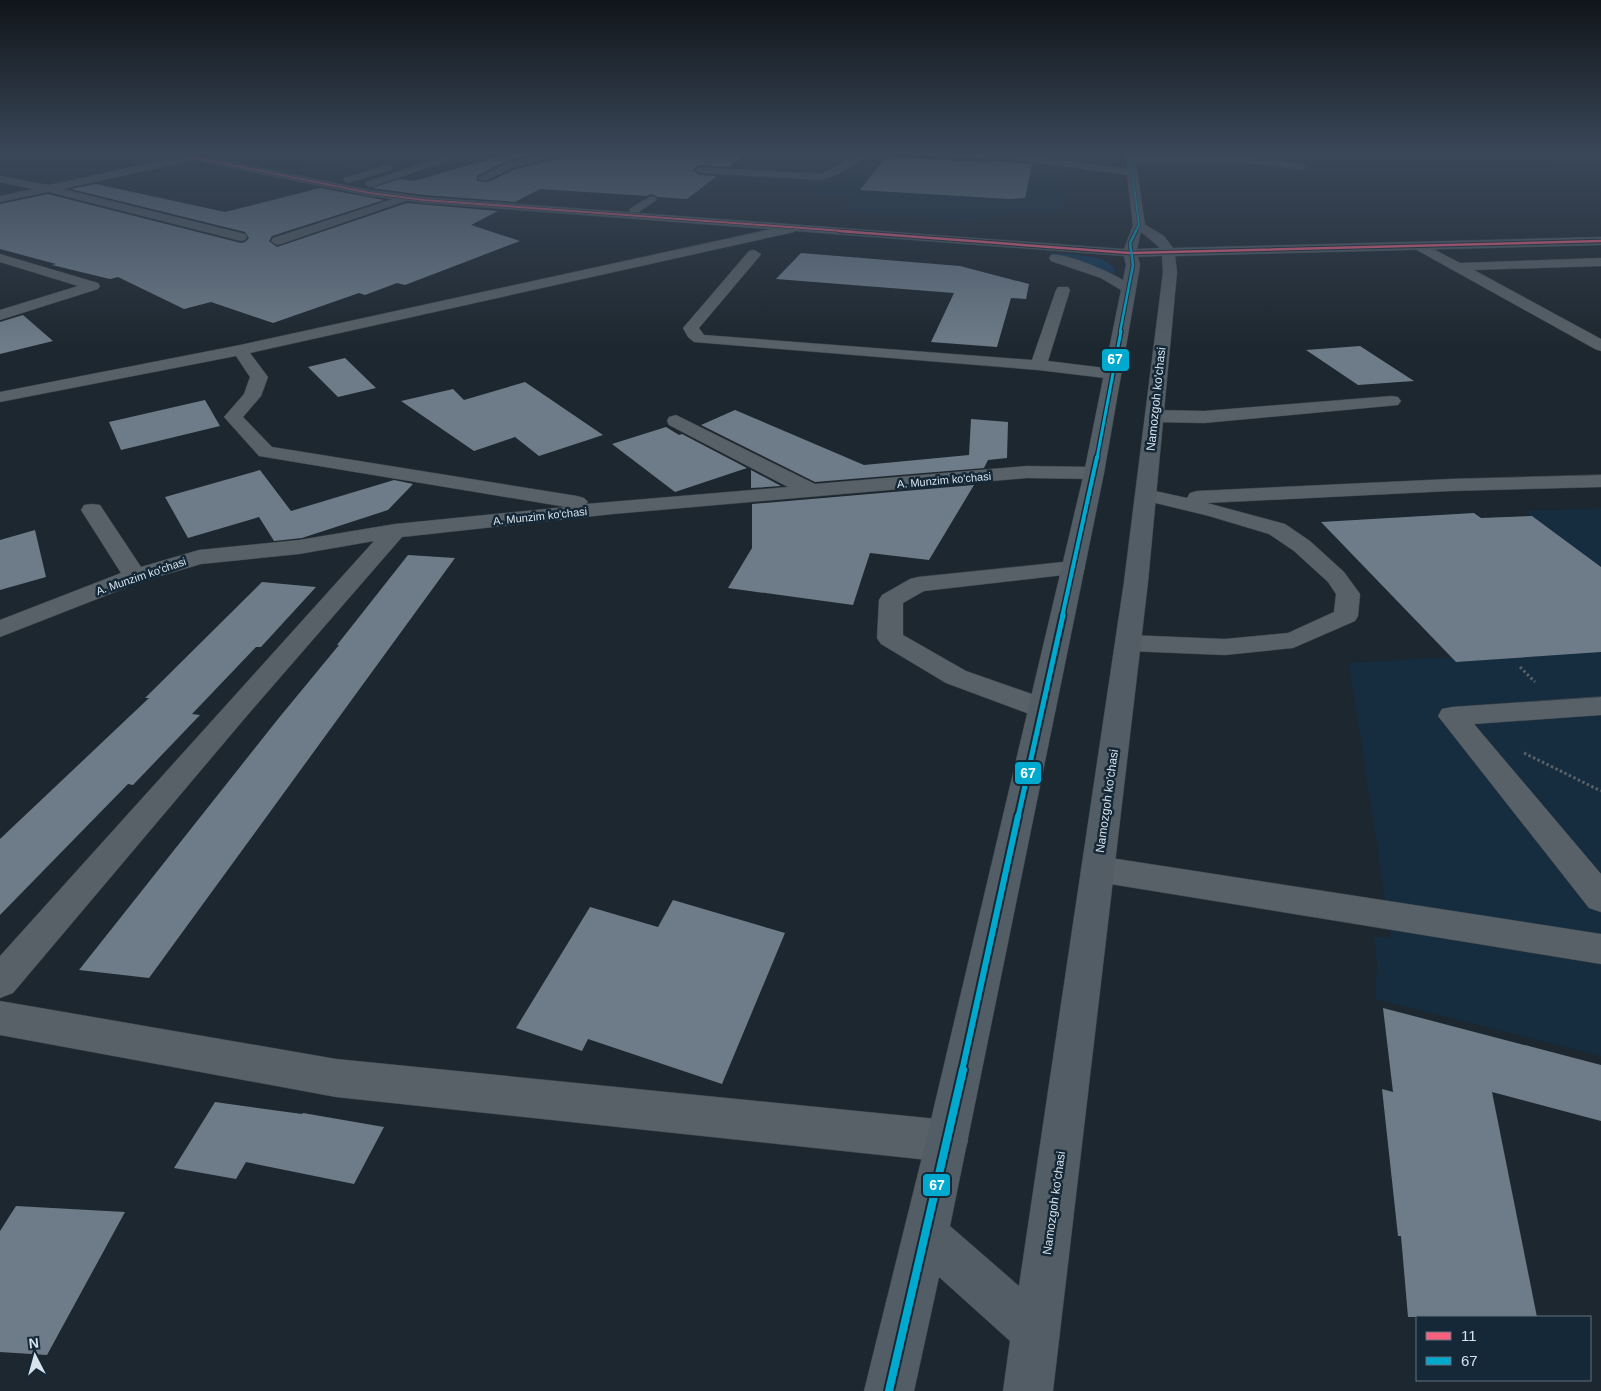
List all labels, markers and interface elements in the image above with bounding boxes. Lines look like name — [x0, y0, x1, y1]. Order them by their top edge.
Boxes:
street label: Namozgoh ko'chasi — [1144, 346, 1168, 452]
line badge: 67 — [1101, 348, 1130, 372]
text: 67 — [1107, 351, 1123, 367]
street label: A. Munzim ko'chasi — [896, 470, 992, 490]
street label: A. Munzim ko'chasi — [492, 505, 588, 527]
street label: A. Munzim ko'chasi — [94, 555, 188, 597]
street label: Namozgoh ko'chasi — [1093, 748, 1121, 854]
line badge: 67 — [1014, 761, 1042, 785]
text: 67 — [1020, 765, 1036, 781]
street label: Namozgoh ko'chasi — [1040, 1150, 1068, 1256]
line badge: 67 — [922, 1173, 951, 1197]
text: 67 — [929, 1177, 945, 1193]
legend — [1416, 1316, 1591, 1381]
text: 11 — [1461, 1327, 1477, 1344]
north arrow — [10, 1331, 60, 1381]
text: N — [28, 1335, 40, 1352]
text: 67 — [1461, 1352, 1478, 1369]

